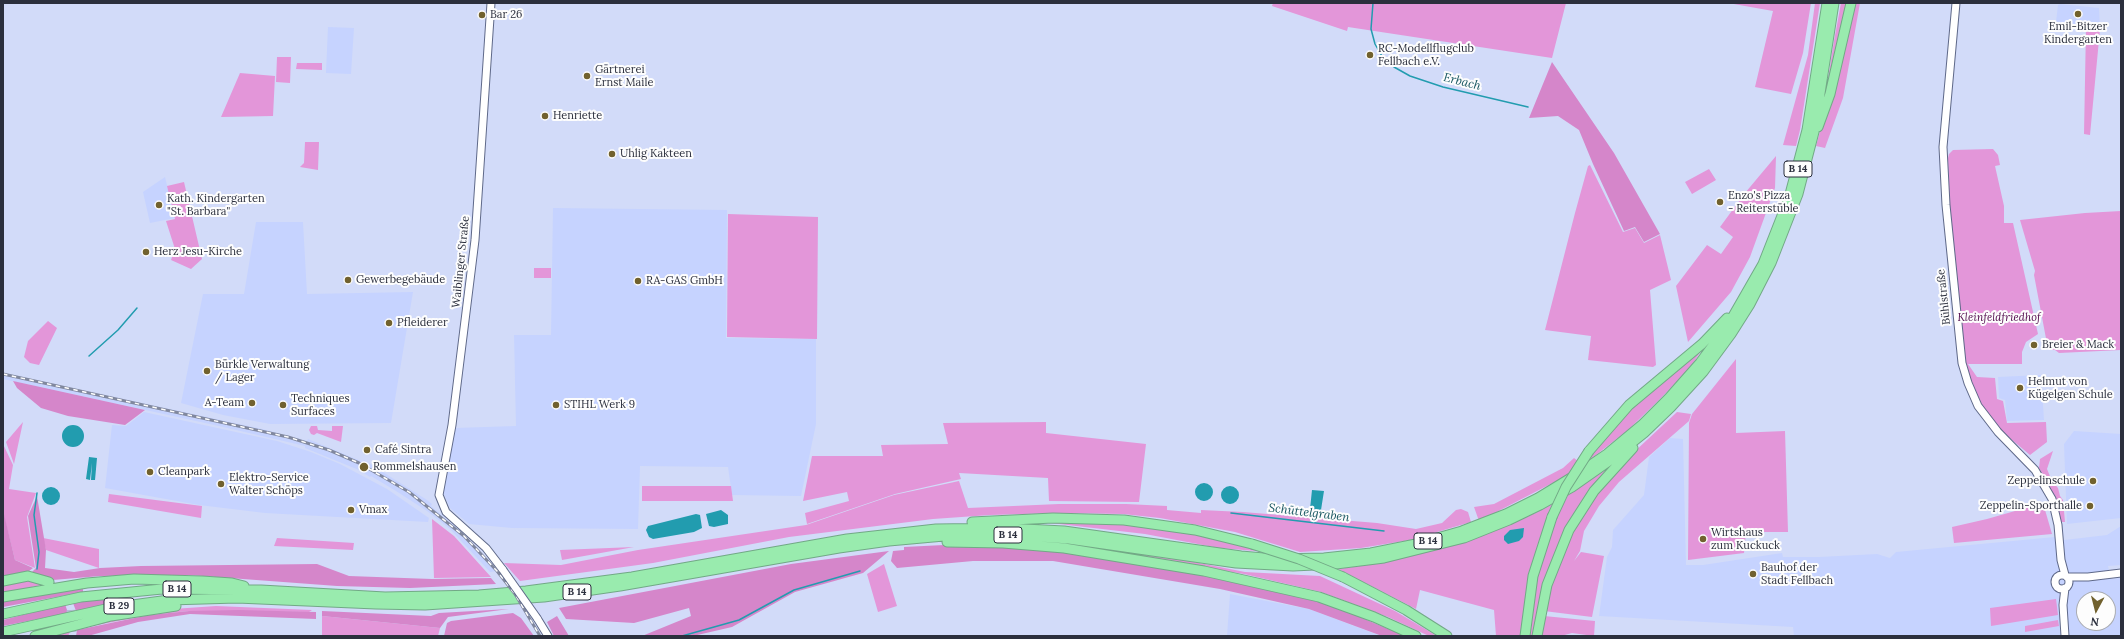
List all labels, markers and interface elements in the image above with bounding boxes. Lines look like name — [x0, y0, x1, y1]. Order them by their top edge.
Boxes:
place label: Bar 26 — [490, 8, 522, 22]
marker: Emil-Bitzer Kindergarten — [2073, 9, 2083, 19]
marker: Bar 26 — [477, 10, 487, 20]
place label: Emil-Bitzer Kindergarten — [2044, 20, 2112, 46]
place label: RC-Modellflugclub Fellbach e.V. — [1378, 42, 1474, 68]
marker: RC-Modellflugclub Fellbach e.V. — [1365, 50, 1375, 60]
place label: Gärtnerei Ernst Maile — [595, 63, 653, 89]
water label: Erbach — [1442, 70, 1482, 94]
marker: Gärtnerei Ernst Maile — [582, 71, 592, 81]
place label: Henriette — [553, 109, 602, 123]
marker: Henriette — [540, 111, 550, 121]
place label: Uhlig Kakteen — [620, 147, 692, 161]
marker: Uhlig Kakteen — [607, 149, 617, 159]
road number: B 14 — [1784, 161, 1812, 177]
place label: Enzo's Pizza - Reiterstüble — [1728, 189, 1799, 215]
place label: Kath. Kindergarten "St. Barbara" — [167, 192, 265, 218]
marker: Enzo's Pizza - Reiterstüble — [1715, 197, 1725, 207]
marker: Kath. Kindergarten "St. Barbara" — [154, 200, 164, 210]
street label: Waiblinger Straße — [450, 215, 472, 309]
place label: Herz Jesu-Kirche — [154, 245, 242, 259]
marker: Herz Jesu-Kirche — [141, 247, 151, 257]
street label: Bühlstraße — [1935, 268, 1953, 326]
place label: Gewerbegebäude — [356, 273, 445, 287]
place label: RA-GAS GmbH — [646, 274, 723, 288]
marker: Gewerbegebäude — [343, 275, 353, 285]
marker: RA-GAS GmbH — [633, 276, 643, 286]
park label: Kleinfeldfriedhof — [1957, 311, 2041, 325]
place label: Pfleiderer — [397, 316, 448, 330]
marker: Pfleiderer — [384, 318, 394, 328]
place label: Breier & Mack — [2042, 338, 2114, 352]
marker: Breier & Mack — [2029, 340, 2039, 350]
place label: Bürkle Verwaltung / Lager — [215, 358, 309, 384]
marker: Bürkle Verwaltung / Lager — [202, 366, 212, 376]
place label: Helmut von Kügelgen Schule — [2028, 375, 2113, 401]
marker: Helmut von Kügelgen Schule — [2015, 383, 2025, 393]
place label: Techniques Surfaces — [291, 392, 350, 418]
place label: A-Team — [205, 396, 244, 410]
marker: A-Team — [247, 398, 257, 408]
place label: STIHL Werk 9 — [564, 398, 635, 412]
marker: Techniques Surfaces — [278, 400, 288, 410]
marker: STIHL Werk 9 — [551, 400, 561, 410]
place label: Café Sintra — [375, 443, 431, 457]
marker: Café Sintra — [362, 445, 372, 455]
place label: Rommelshausen — [373, 460, 456, 474]
marker: Rommelshausen — [358, 461, 370, 473]
place label: Cleanpark — [158, 465, 210, 479]
marker: Cleanpark — [145, 467, 155, 477]
place label: Elektro-Service Walter Schöps — [229, 471, 309, 497]
place label: Zeppelinschule — [2007, 474, 2085, 488]
marker: Zeppelinschule — [2088, 476, 2098, 486]
marker: Elektro-Service Walter Schöps — [216, 479, 226, 489]
place label: Zeppelin-Sporthalle — [1980, 499, 2082, 513]
water label: Schüttelgraben — [1268, 501, 1350, 525]
marker: Zeppelin-Sporthalle — [2085, 501, 2095, 511]
place label: Vmax — [359, 503, 387, 517]
marker: Vmax — [346, 505, 356, 515]
place label: Wirtshaus zum Kuckuck — [1711, 526, 1780, 552]
road number: B 14 — [994, 527, 1022, 543]
road number: B 14 — [1414, 533, 1442, 549]
marker: Wirtshaus zum Kuckuck — [1698, 534, 1708, 544]
place label: Bauhof der Stadt Fellbach — [1761, 561, 1833, 587]
marker: Bauhof der Stadt Fellbach — [1748, 569, 1758, 579]
road number: B 14 — [163, 581, 191, 597]
road number: B 14 — [563, 584, 591, 600]
north arrow — [2076, 591, 2116, 631]
road number: B 29 — [104, 598, 134, 614]
text: N — [2090, 614, 2100, 629]

